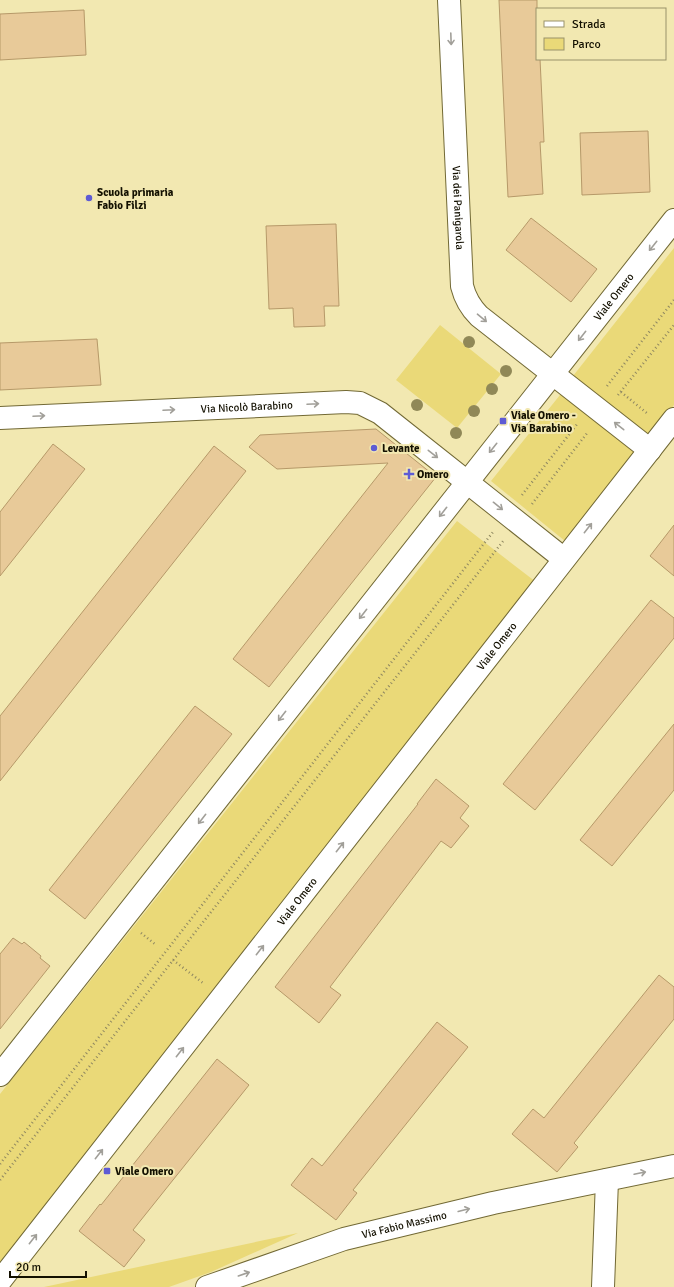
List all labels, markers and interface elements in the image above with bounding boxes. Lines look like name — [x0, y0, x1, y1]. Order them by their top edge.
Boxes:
legend — [536, 8, 666, 60]
text: Strada — [572, 17, 606, 32]
one-way arrow — [447, 32, 455, 45]
text: Parco — [572, 37, 601, 52]
street label: Via dei Panigarola — [450, 165, 467, 251]
place label: Scuola primaria Fabio Filzi — [97, 186, 174, 212]
marker: Scuola primaria Fabio Filzi — [84, 193, 94, 203]
one-way arrow — [649, 241, 658, 252]
street label: Viale Omero — [591, 270, 636, 323]
one-way arrow — [476, 313, 487, 322]
one-way arrow — [578, 331, 587, 342]
street label: Via Nicolò Barabino — [200, 398, 293, 415]
one-way arrow — [306, 400, 319, 407]
one-way arrow — [162, 406, 175, 414]
place label: Viale Omero - Via Barabino — [511, 409, 576, 435]
one-way arrow — [32, 412, 45, 420]
marker: Viale Omero - Via Barabino — [498, 416, 508, 426]
one-way arrow — [614, 422, 625, 430]
place label: Levante — [382, 442, 420, 455]
marker: Levante — [369, 443, 379, 453]
one-way arrow — [489, 443, 498, 454]
one-way arrow — [427, 450, 438, 458]
place label: Omero — [417, 468, 449, 481]
marker: Omero — [404, 469, 414, 479]
one-way arrow — [492, 501, 503, 510]
one-way arrow — [439, 507, 448, 518]
one-way arrow — [584, 523, 593, 534]
one-way arrow — [359, 609, 367, 620]
street label: Viale Omero — [474, 619, 519, 673]
one-way arrow — [278, 711, 287, 722]
one-way arrow — [198, 813, 206, 824]
one-way arrow — [335, 842, 344, 853]
street label: Viale Omero — [274, 875, 320, 928]
one-way arrow — [256, 944, 264, 955]
one-way arrow — [175, 1046, 184, 1057]
one-way arrow — [95, 1149, 104, 1160]
place label: Viale Omero — [115, 1165, 174, 1178]
marker: Viale Omero — [102, 1166, 112, 1176]
one-way arrow — [634, 1169, 647, 1177]
one-way arrow — [457, 1206, 470, 1213]
street label: Via Fabio Massimo — [360, 1208, 448, 1241]
one-way arrow — [28, 1234, 37, 1245]
scale bar — [10, 1253, 86, 1279]
text: 20 m — [16, 1260, 41, 1275]
one-way arrow — [237, 1270, 249, 1278]

